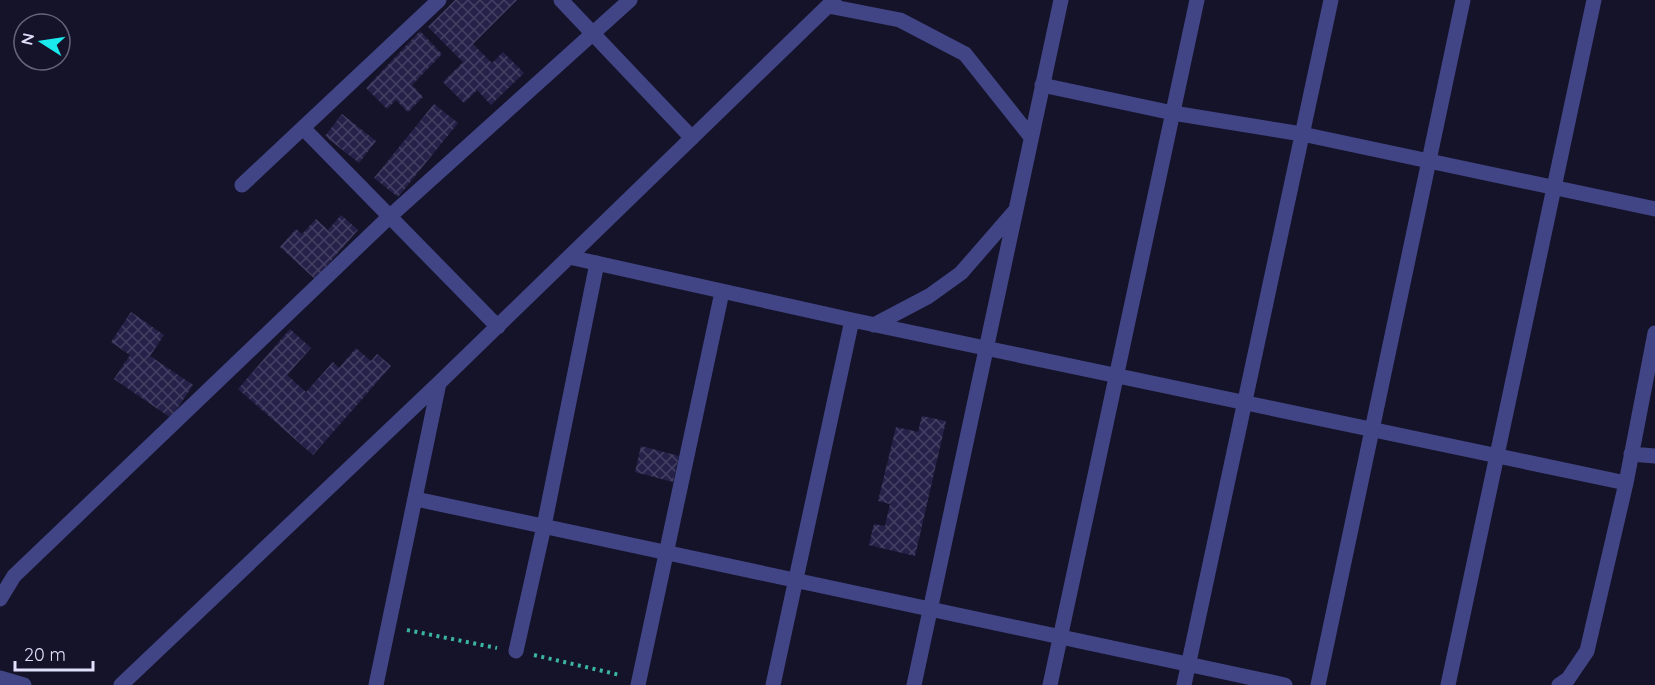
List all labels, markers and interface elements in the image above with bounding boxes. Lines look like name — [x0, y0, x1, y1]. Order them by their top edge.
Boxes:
north arrow — [12, 12, 72, 72]
text: N — [16, 31, 38, 47]
scale bar — [15, 634, 93, 672]
text: 20 m — [24, 643, 66, 666]

